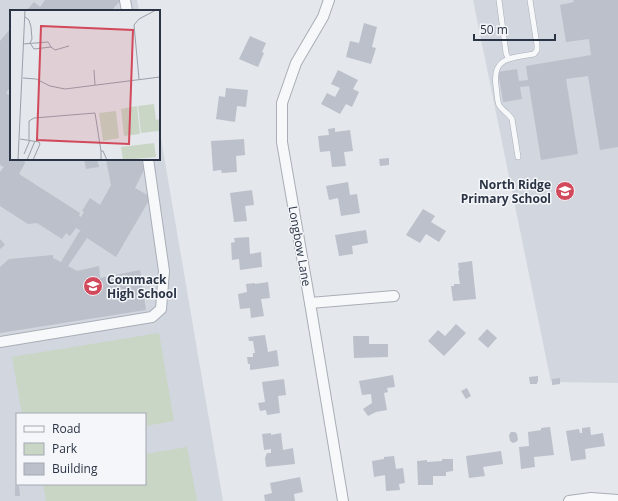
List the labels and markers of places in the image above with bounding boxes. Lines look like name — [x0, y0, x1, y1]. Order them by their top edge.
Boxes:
place label: North Ridge Primary School — [461, 176, 551, 207]
school or university icon: North Ridge Primary School — [554, 180, 576, 202]
place label: Commack High School — [107, 271, 177, 302]
school or university icon: Commack High School — [82, 275, 104, 297]

